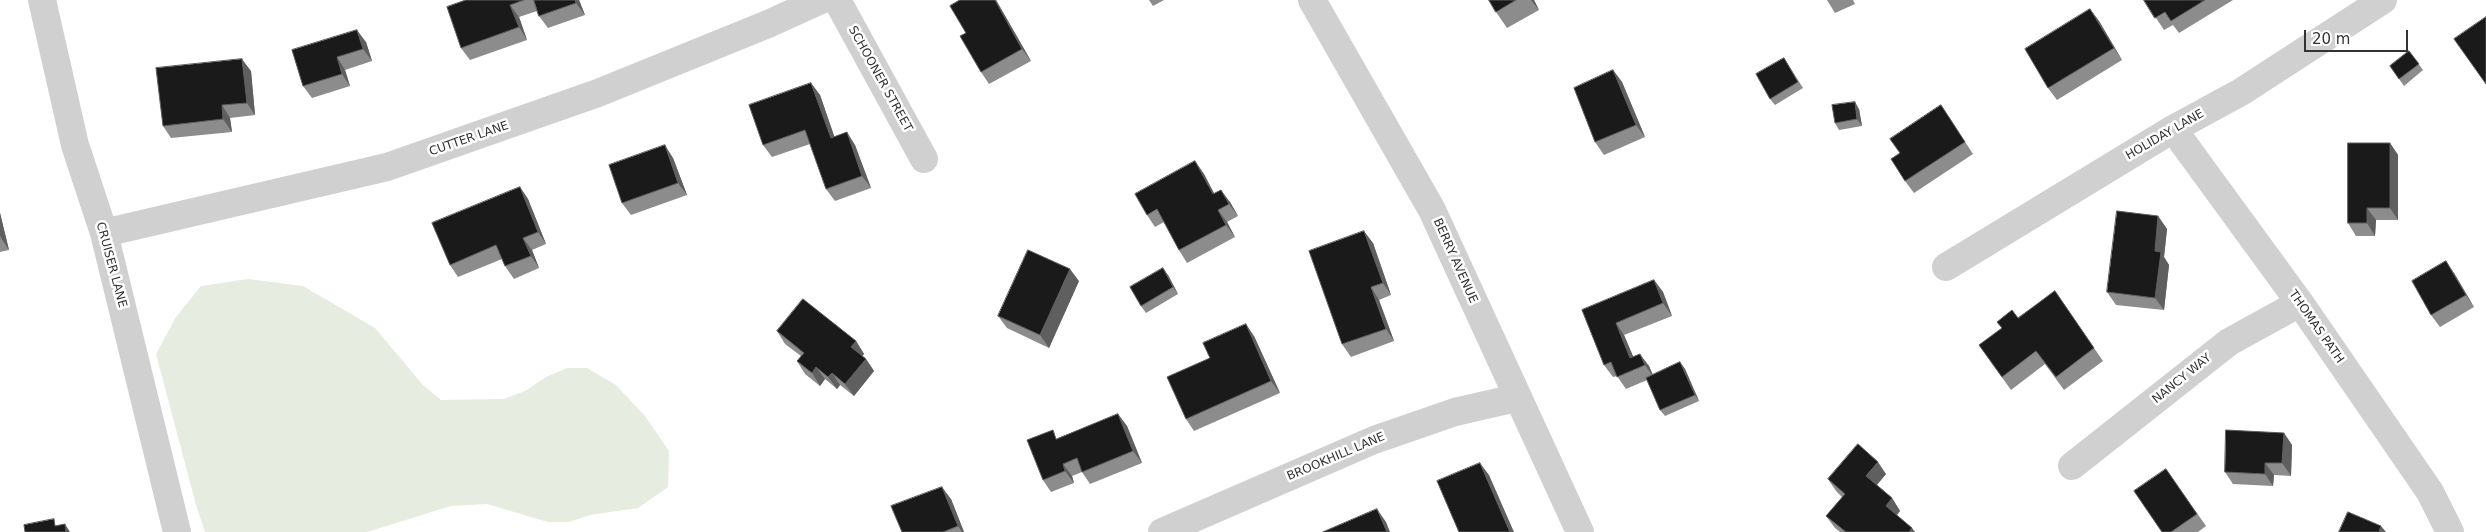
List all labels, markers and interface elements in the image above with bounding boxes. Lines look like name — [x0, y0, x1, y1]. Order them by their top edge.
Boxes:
scale bar — [2306, 20, 2410, 52]
street label: SCHOONER STREET — [845, 24, 915, 134]
text: 20 m — [2312, 30, 2350, 48]
street label: HOLIDAY LANE — [2123, 107, 2207, 163]
street label: CUTTER LANE — [427, 119, 511, 159]
street label: BERRY AVENUE — [1430, 216, 1480, 306]
street label: CRUISER LANE — [93, 221, 129, 309]
street label: THOMAS PATH — [2285, 288, 2347, 366]
street label: NANCY WAY — [2150, 351, 2214, 407]
street label: BROOKHILL LANE — [1285, 430, 1387, 484]

